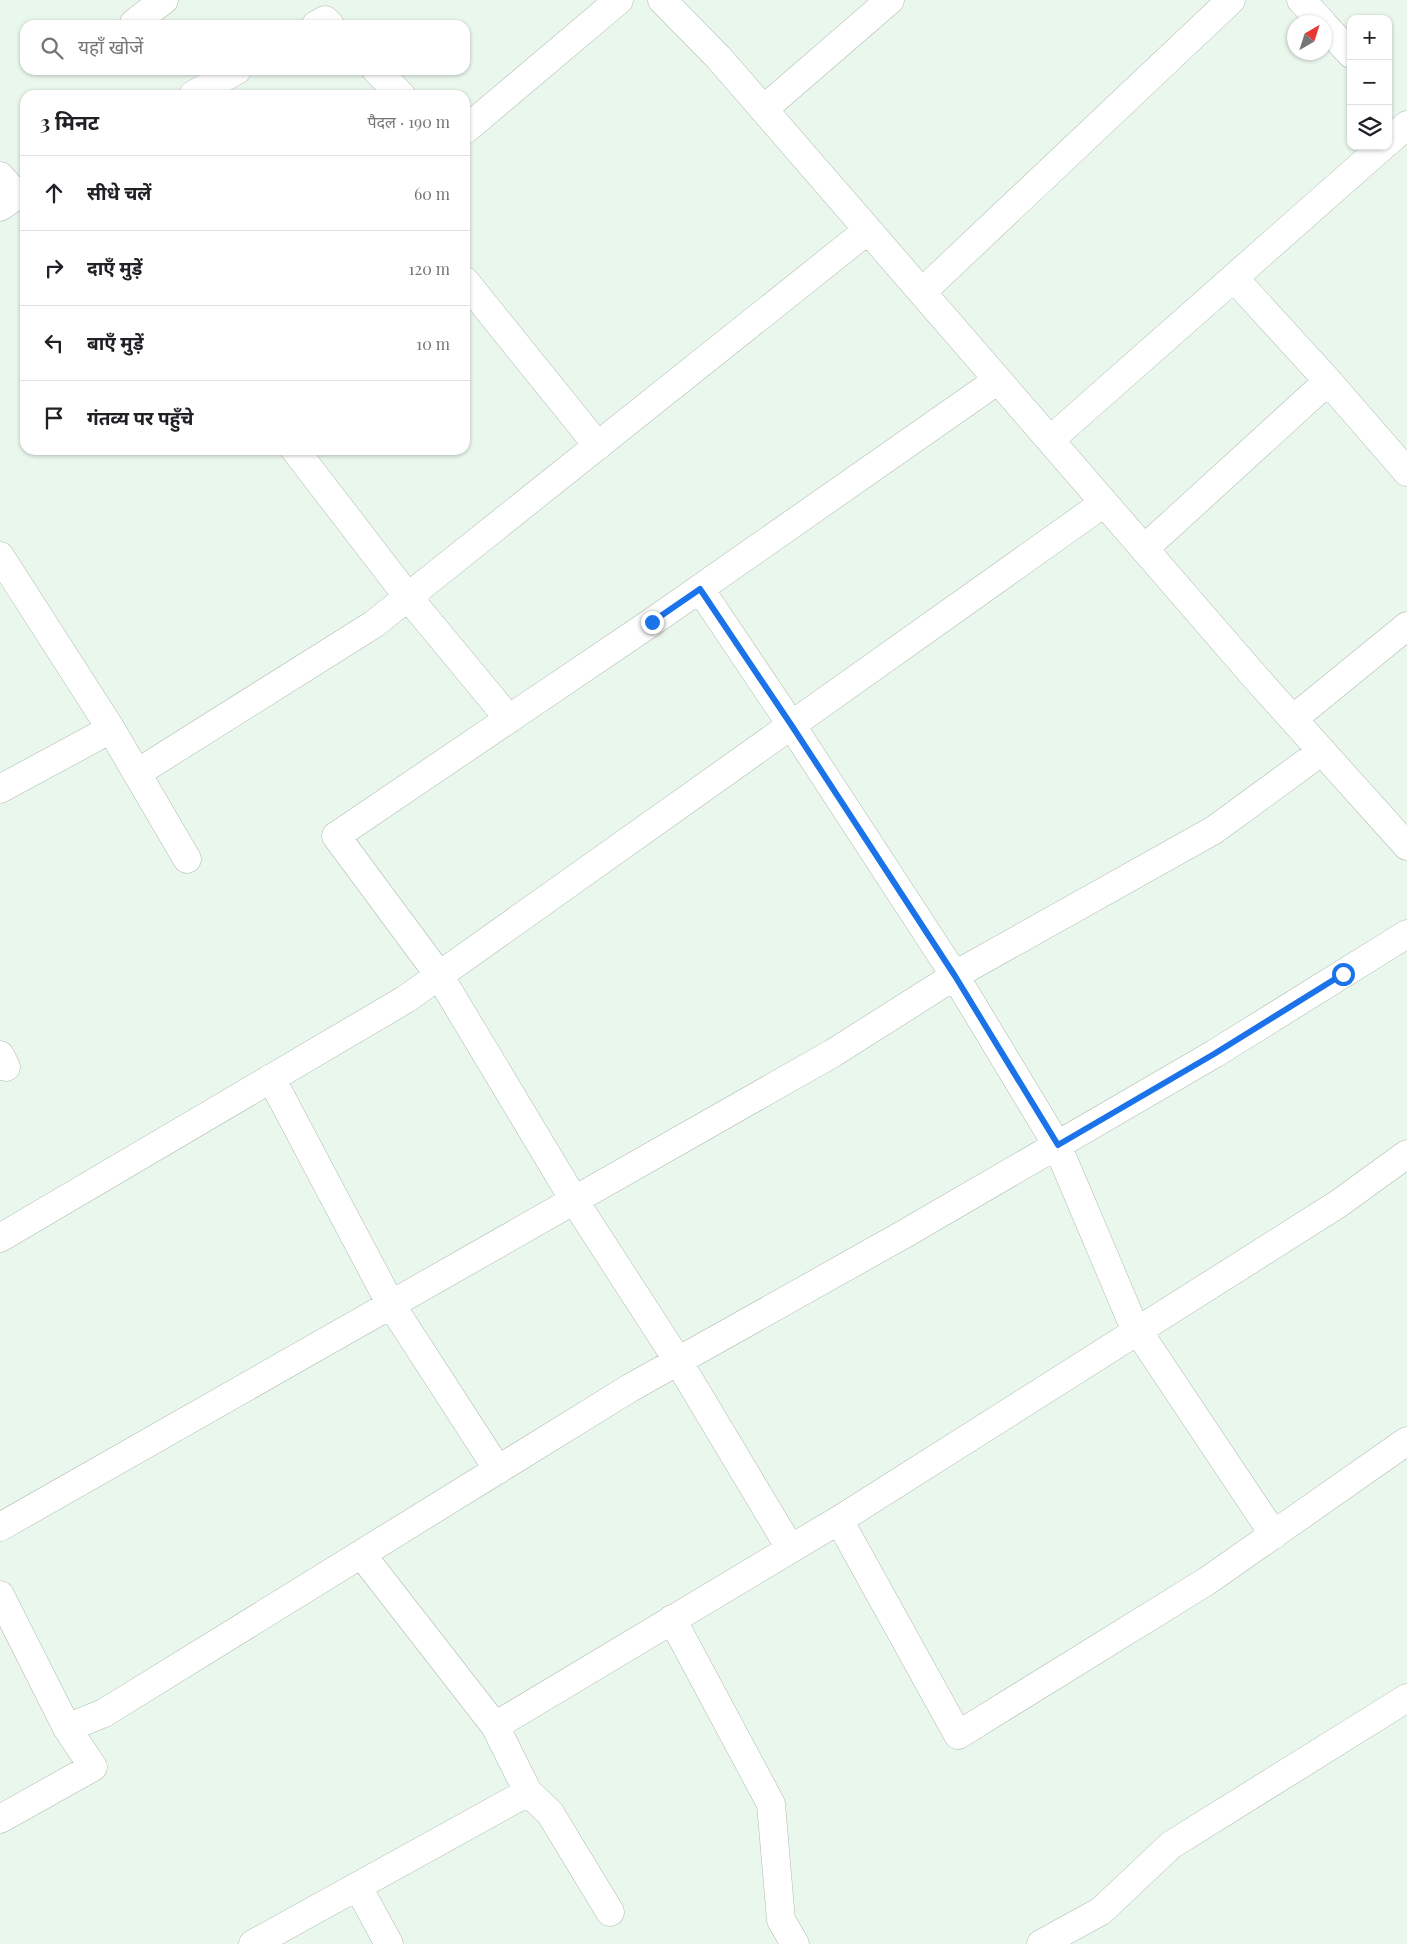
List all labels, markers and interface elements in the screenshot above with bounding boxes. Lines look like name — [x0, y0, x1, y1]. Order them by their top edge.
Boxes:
north arrow — [1287, 15, 1332, 60]
map controls — [1347, 15, 1392, 150]
button: + — [1347, 15, 1392, 60]
search box — [20, 20, 470, 75]
text: यहाँ खोजें — [78, 33, 143, 59]
icon: search — [38, 34, 66, 62]
button: − — [1347, 60, 1392, 105]
button: layers — [1347, 105, 1392, 150]
text: 3 मिनट — [40, 107, 99, 135]
text: पैदल · 190 m — [368, 111, 450, 132]
icon: ahead — [40, 179, 68, 207]
text: सीधे चलें — [87, 179, 151, 205]
text: 60 m — [414, 183, 450, 204]
icon: right — [40, 254, 68, 282]
text: दाएँ मुड़ें — [87, 254, 142, 280]
text: 120 m — [409, 258, 450, 279]
icon: left — [40, 329, 68, 357]
text: बाएँ मुड़ें — [87, 329, 144, 355]
text: 10 m — [416, 333, 450, 354]
icon: arrive — [40, 404, 68, 432]
text: गंतव्य पर पहुँचे — [87, 404, 194, 430]
route end — [641, 611, 664, 634]
route start — [1332, 963, 1355, 986]

